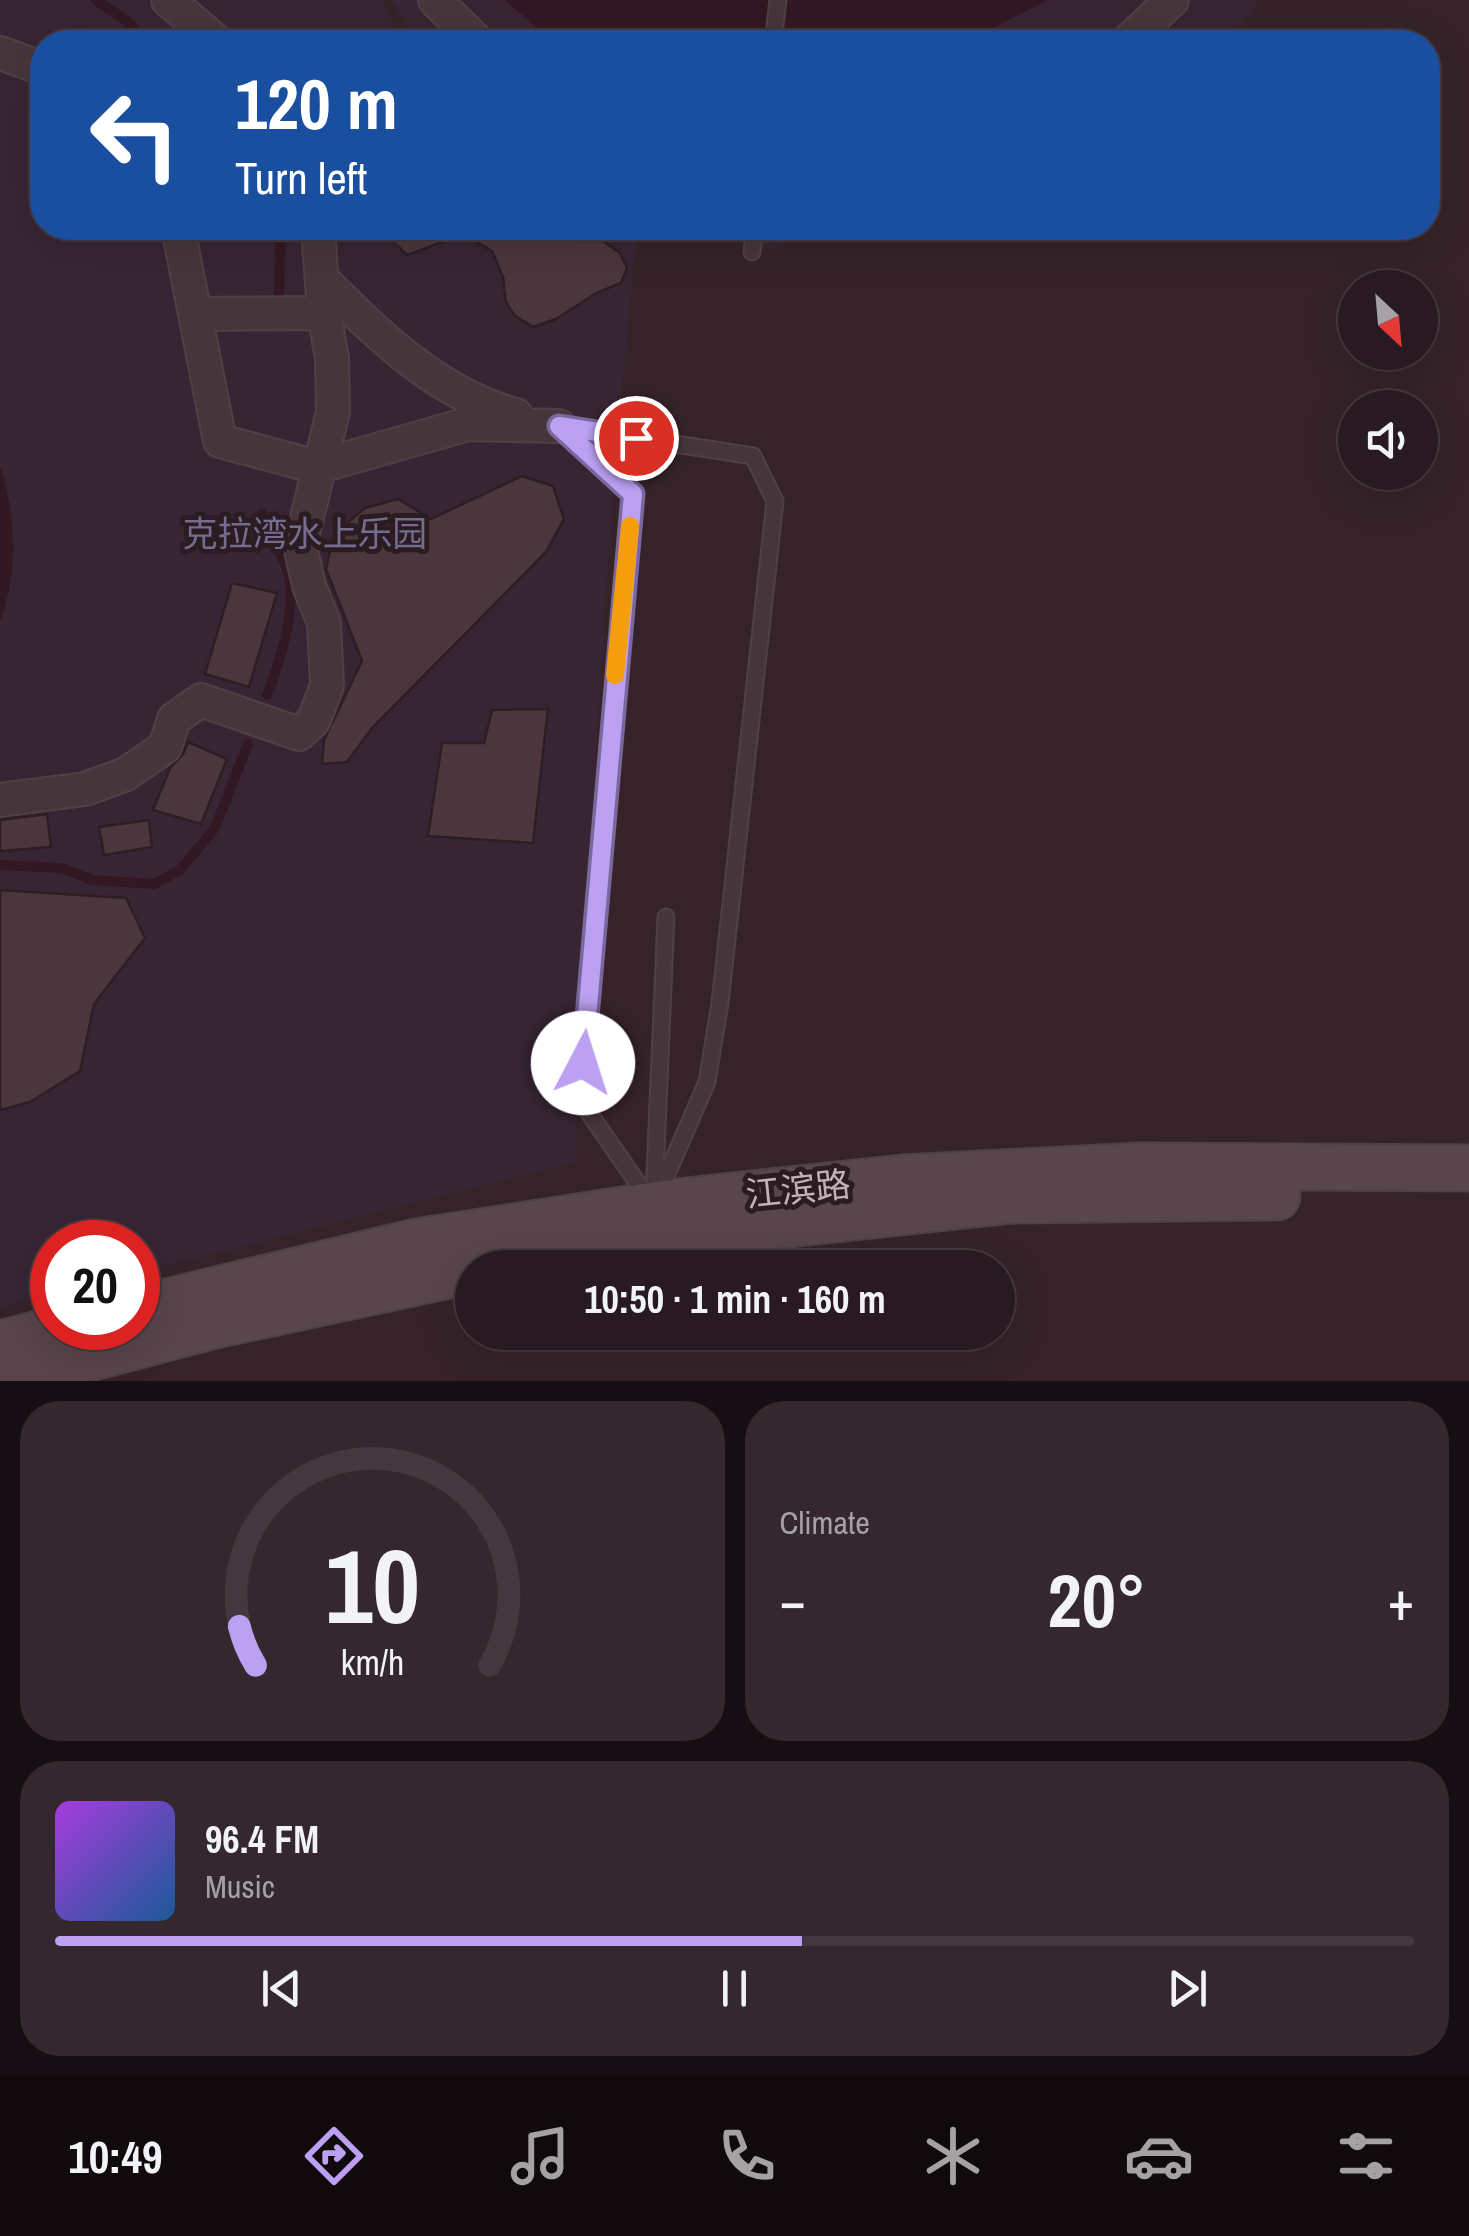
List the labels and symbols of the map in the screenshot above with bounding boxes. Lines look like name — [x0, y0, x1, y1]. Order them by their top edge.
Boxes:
north arrow — [1338, 270, 1438, 370]
pin — [594, 396, 679, 481]
park label: 克拉湾水上乐园 — [182, 510, 428, 557]
position arrow — [531, 1011, 635, 1115]
street label: 江滨路 — [743, 1160, 853, 1218]
speed limit sign: 20 — [30, 1220, 160, 1350]

